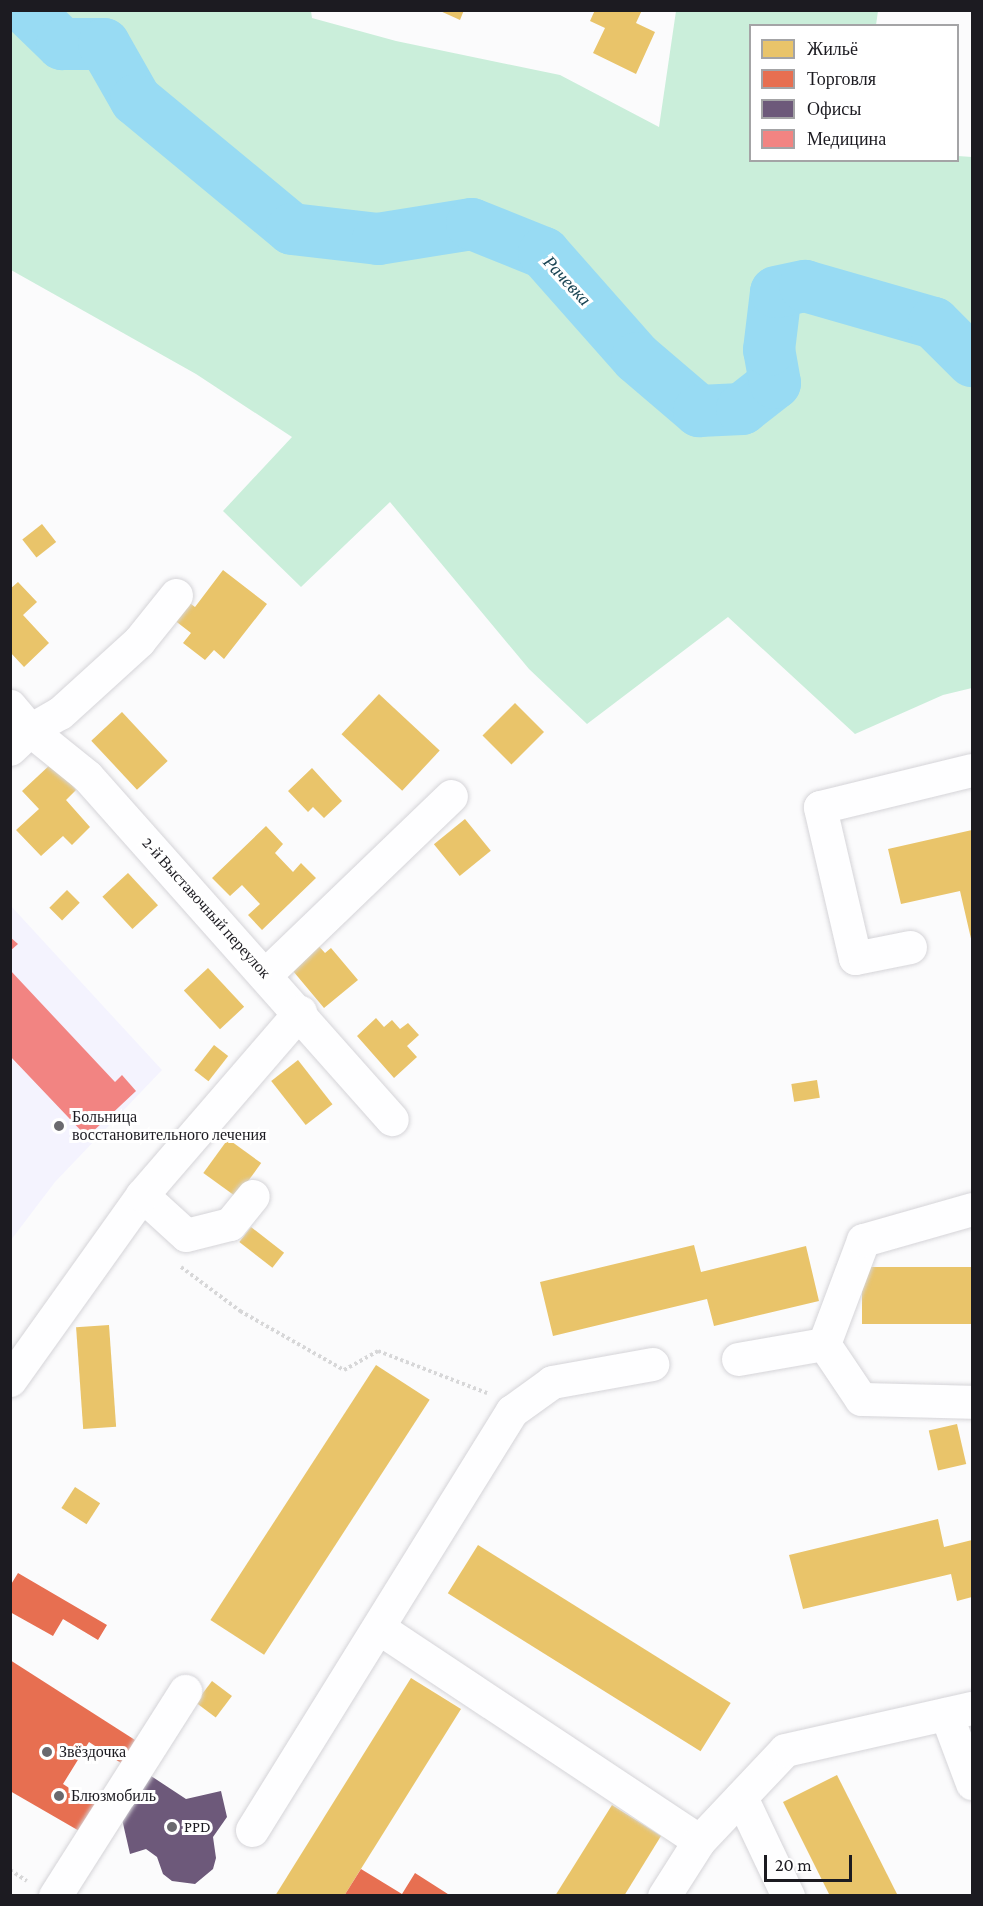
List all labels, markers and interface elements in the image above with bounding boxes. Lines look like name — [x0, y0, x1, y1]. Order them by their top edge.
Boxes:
legend — [749, 24, 959, 162]
text: Жильё — [807, 39, 858, 59]
text: Торговля — [807, 69, 876, 89]
text: Офисы — [807, 99, 861, 119]
text: Медицина — [807, 129, 886, 149]
water label: Рачевка — [538, 252, 596, 310]
street label: 2-й Выставочный переулок — [138, 834, 274, 982]
place label: Больница восстановительного лечения — [72, 1107, 266, 1145]
marker: Больница восстановительного лечения — [50, 1117, 68, 1135]
place label: Звёздочка — [59, 1742, 126, 1762]
marker: Звёздочка — [40, 1745, 54, 1759]
place label: Блюзмобиль — [71, 1786, 156, 1806]
marker: Блюзмобиль — [52, 1789, 66, 1803]
place label: PPD — [184, 1817, 211, 1837]
marker: PPD — [165, 1820, 179, 1834]
scale bar — [767, 1843, 856, 1881]
text: 20 m — [775, 1855, 812, 1875]

